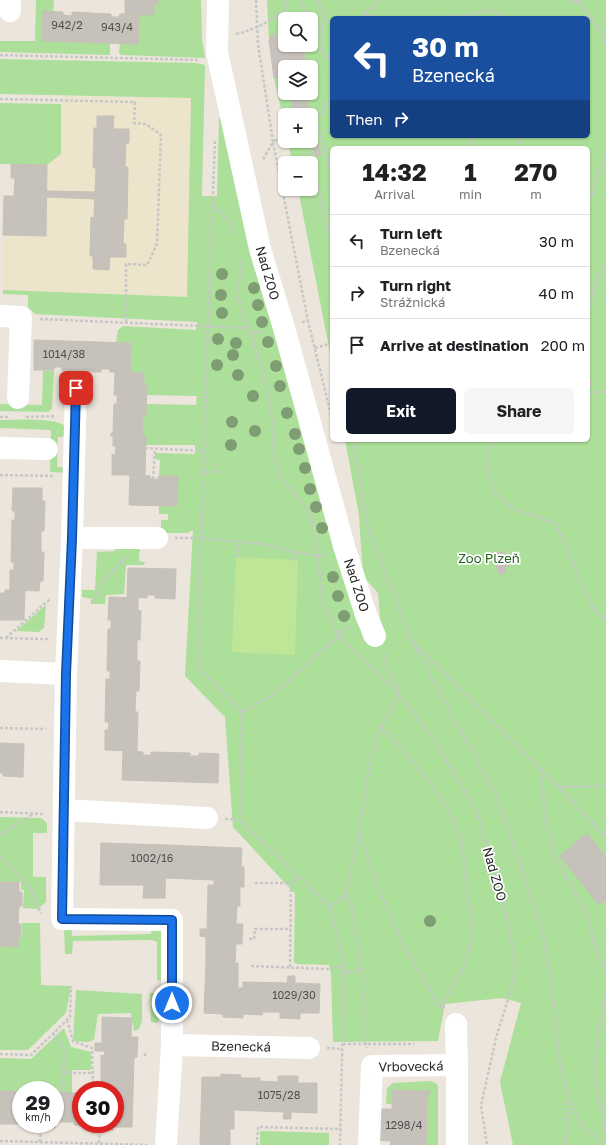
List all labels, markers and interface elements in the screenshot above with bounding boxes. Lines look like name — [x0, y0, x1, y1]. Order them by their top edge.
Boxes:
map controls — [278, 12, 318, 196]
button: search — [278, 12, 318, 52]
house number: 942/2 — [51, 18, 83, 31]
house number: 943/4 — [101, 20, 133, 33]
text: 30 m — [412, 30, 479, 63]
icon: left — [346, 32, 398, 84]
button: layers — [278, 60, 318, 100]
text: Bzenecká — [412, 64, 495, 86]
button: + — [278, 108, 318, 148]
icon: right — [390, 108, 412, 130]
text: Then — [346, 110, 382, 128]
button: − — [278, 156, 318, 196]
text: 14:32 — [362, 157, 427, 186]
text: 1 — [464, 157, 477, 186]
text: 270 — [514, 157, 558, 186]
text: Arrival — [374, 186, 415, 202]
text: min — [459, 186, 482, 202]
text: m — [530, 186, 542, 202]
text: Turn left — [380, 224, 442, 242]
icon: left — [346, 230, 368, 252]
text: 30 m — [539, 232, 574, 250]
text: Bzenecká — [380, 242, 440, 258]
street label: Nad ZOO — [253, 244, 283, 302]
text: Turn right — [380, 276, 451, 294]
icon: right — [346, 282, 368, 304]
text: 40 m — [539, 284, 574, 302]
text: Strážnická — [380, 294, 445, 310]
icon: arrive — [346, 334, 368, 356]
text: Arrive at destination — [380, 336, 529, 354]
text: 200 m — [541, 336, 585, 354]
house number: 1014/38 — [43, 347, 86, 360]
pin — [59, 371, 93, 405]
icon: arrive — [65, 377, 87, 399]
button: Exit — [346, 388, 456, 434]
button: Share — [464, 388, 574, 434]
park label: Zoo Plzeň — [458, 550, 520, 566]
street label: Nad ZOO — [341, 556, 373, 614]
street label: Nad ZOO — [480, 845, 510, 903]
house number: 1002/16 — [131, 851, 174, 864]
position arrow — [151, 982, 193, 1024]
house number: 1029/30 — [272, 988, 316, 1001]
street label: Bzenecká — [211, 1037, 271, 1055]
street label: Vrbovecká — [378, 1057, 444, 1075]
speed limit sign: 30 — [72, 1081, 124, 1133]
house number: 1075/28 — [258, 1088, 301, 1101]
text: 29 — [26, 1090, 50, 1114]
text: km/h — [25, 1111, 51, 1123]
house number: 1298/4 — [385, 1118, 423, 1131]

